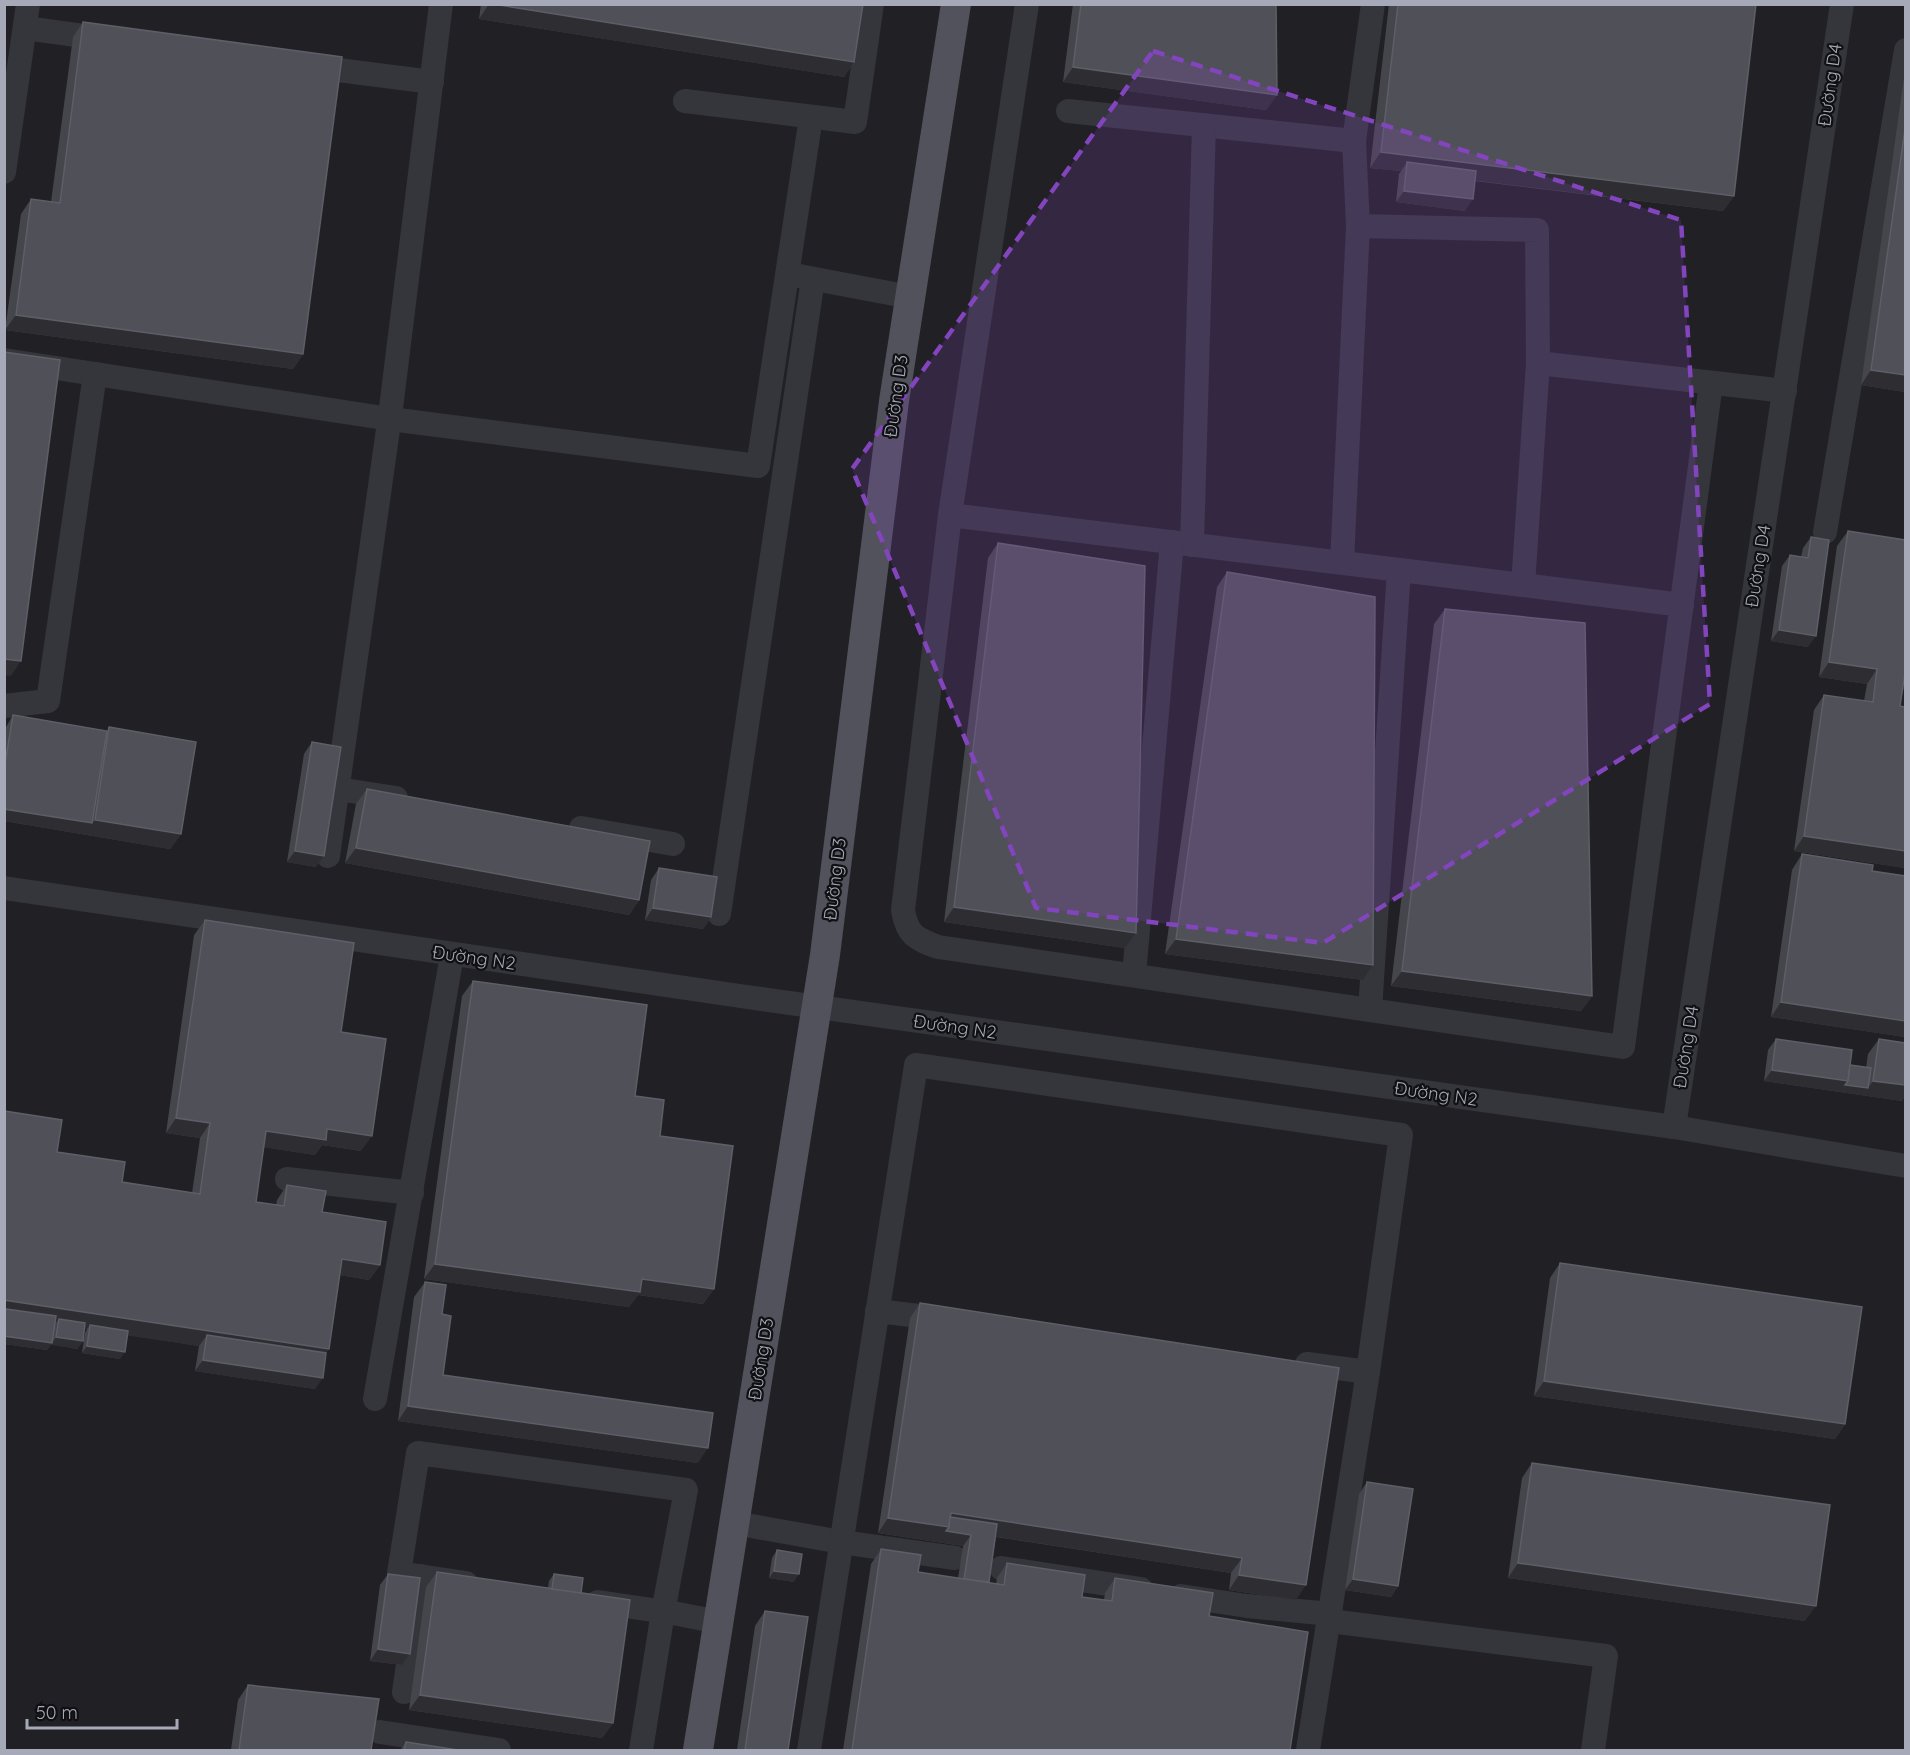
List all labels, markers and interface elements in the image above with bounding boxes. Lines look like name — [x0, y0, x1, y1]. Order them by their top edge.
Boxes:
street label: Đường D4 — [1812, 42, 1847, 128]
street label: Đường D3 — [878, 353, 913, 439]
street label: Đường D4 — [1740, 523, 1775, 609]
street label: Đường D3 — [818, 836, 851, 922]
street label: Đường N2 — [431, 940, 517, 975]
street label: Đường D4 — [1668, 1004, 1703, 1090]
street label: Đường N2 — [912, 1009, 998, 1044]
street label: Đường N2 — [1393, 1076, 1479, 1111]
street label: Đường D3 — [743, 1316, 778, 1402]
scale bar — [27, 1692, 177, 1730]
text: 50 m — [36, 1701, 78, 1724]

